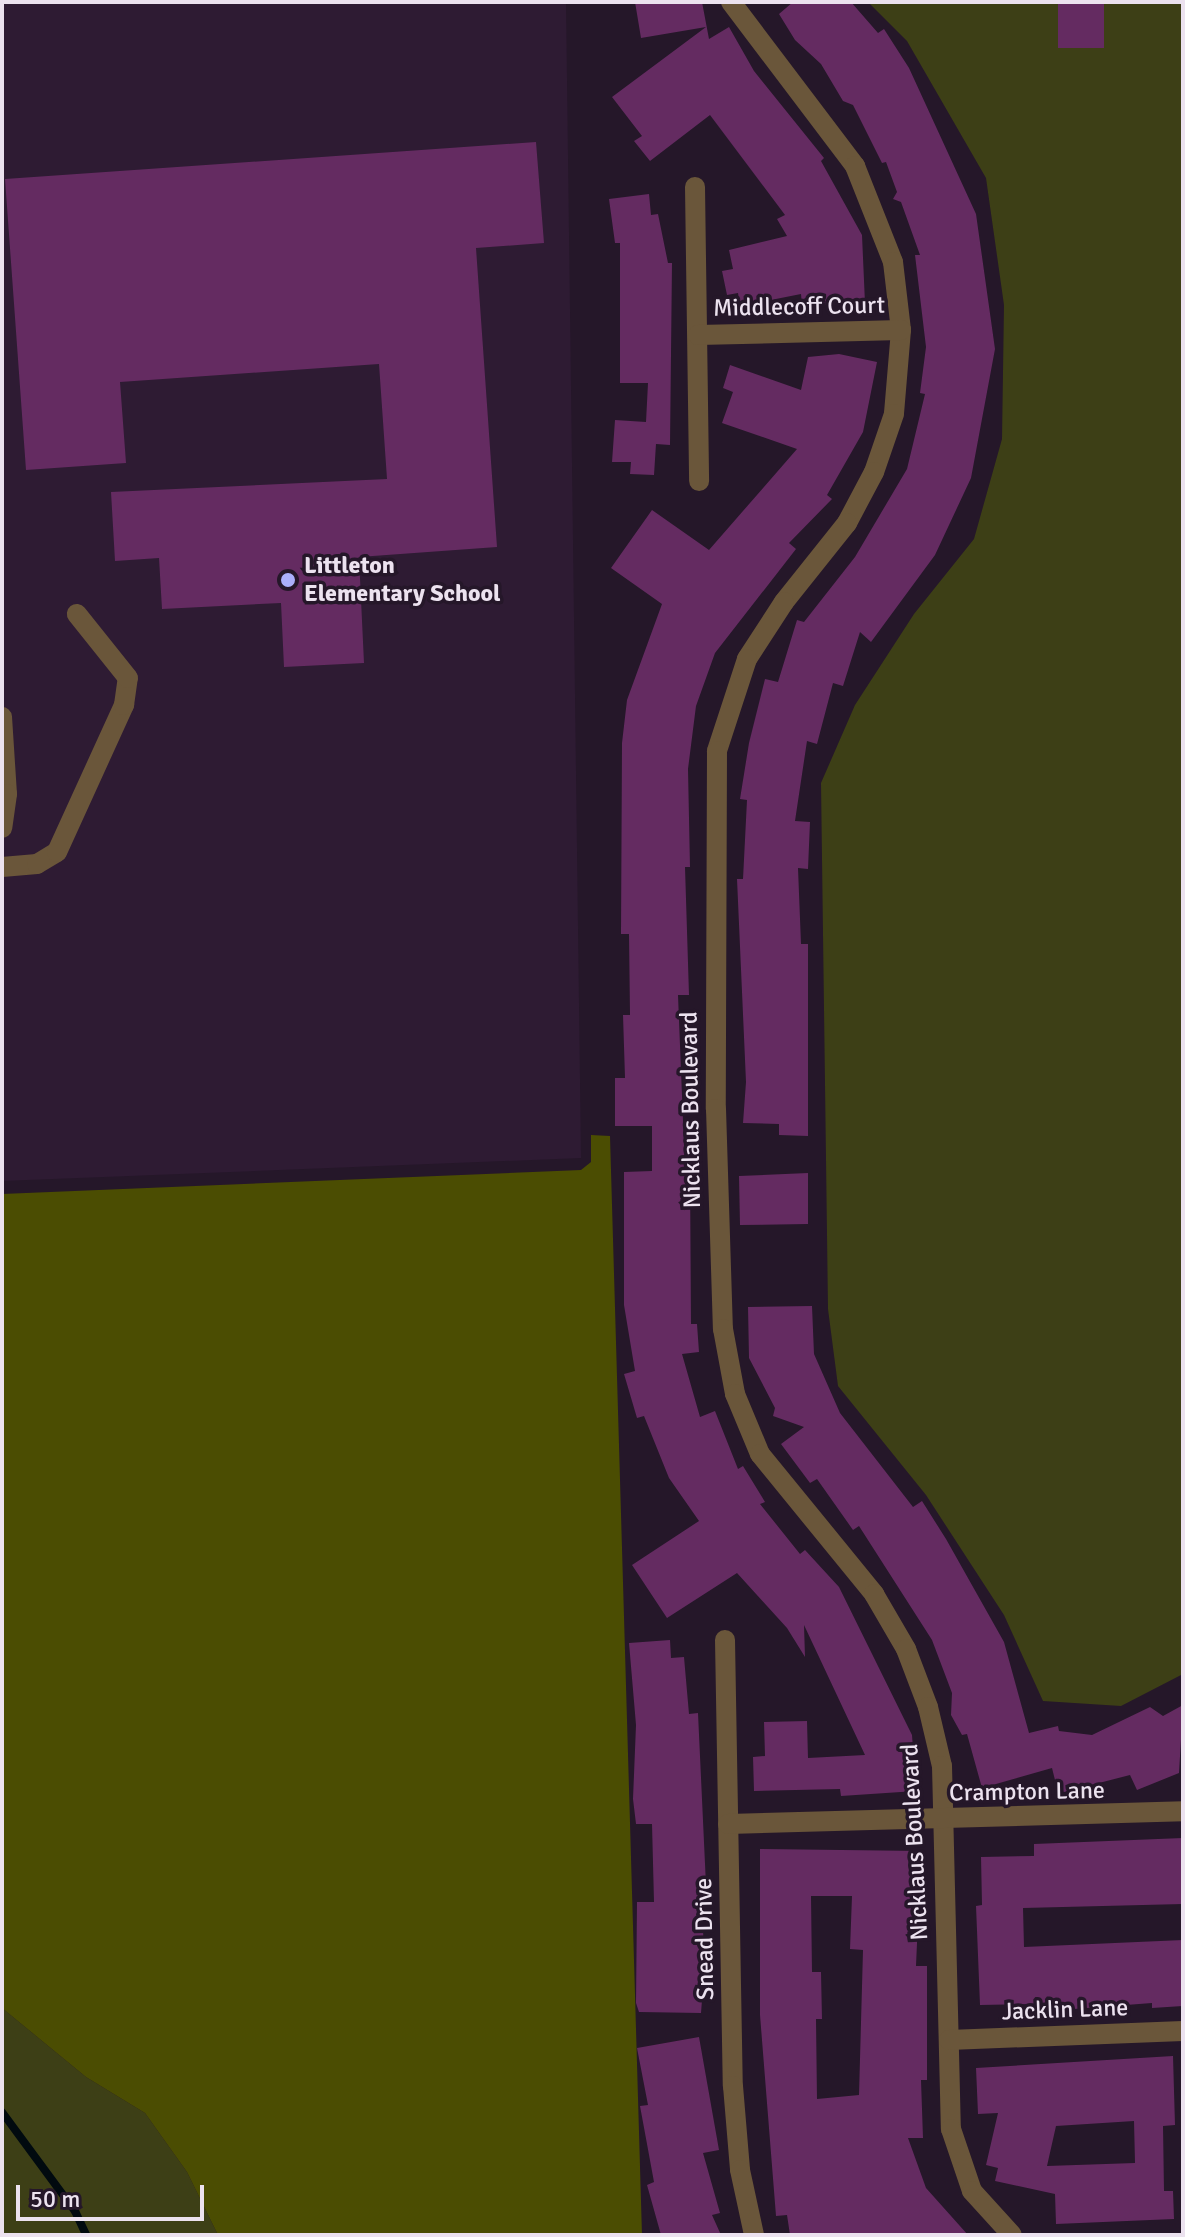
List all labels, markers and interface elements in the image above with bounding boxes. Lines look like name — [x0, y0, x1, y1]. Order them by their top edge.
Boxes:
street label: Middlecoff Court — [713, 291, 885, 323]
place label: Littleton Elementary School — [304, 552, 501, 608]
marker: Littleton Elementary School — [279, 571, 297, 589]
street label: Nicklaus Boulevard — [675, 1011, 707, 1209]
street label: Nicklaus Boulevard — [895, 1743, 935, 1941]
street label: Crampton Lane — [949, 1776, 1105, 1808]
street label: Snead Drive — [690, 1878, 720, 2000]
street label: Jacklin Lane — [1001, 1993, 1129, 2027]
scale bar — [20, 2169, 208, 2219]
text: 50 m — [30, 2184, 80, 2214]

